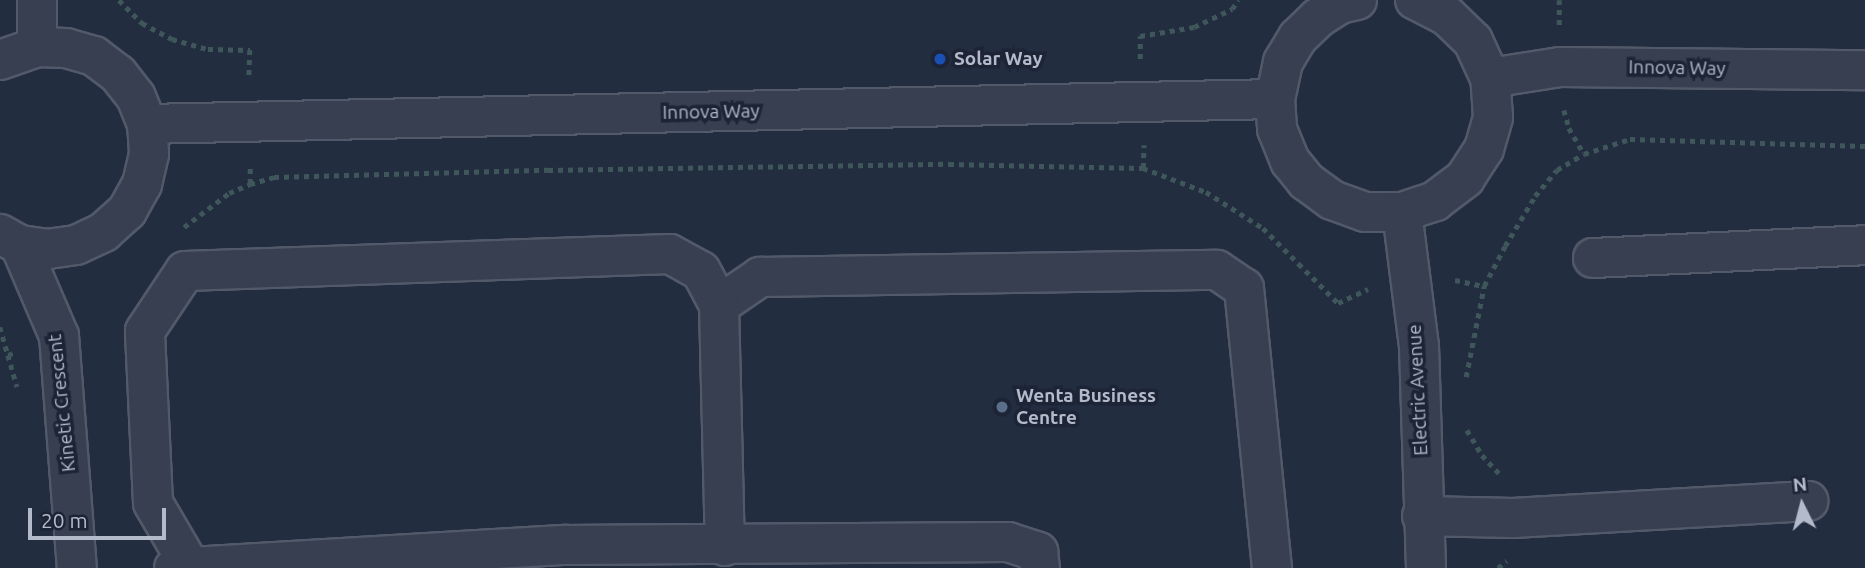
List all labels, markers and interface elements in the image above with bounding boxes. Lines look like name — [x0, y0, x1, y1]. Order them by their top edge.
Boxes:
place label: Solar Way — [954, 48, 1042, 70]
marker: Solar Way — [932, 51, 948, 67]
street label: Innova Way — [1628, 56, 1726, 80]
street label: Innova Way — [662, 100, 760, 124]
street label: Electric Avenue — [1403, 324, 1433, 456]
street label: Kinetic Crescent — [43, 333, 81, 473]
place label: Wenta Business Centre — [1016, 385, 1156, 429]
marker: Wenta Business Centre — [994, 399, 1010, 415]
north arrow — [1767, 470, 1837, 540]
text: N — [1792, 472, 1808, 496]
scale bar — [32, 494, 170, 538]
text: 20 m — [41, 508, 88, 532]

